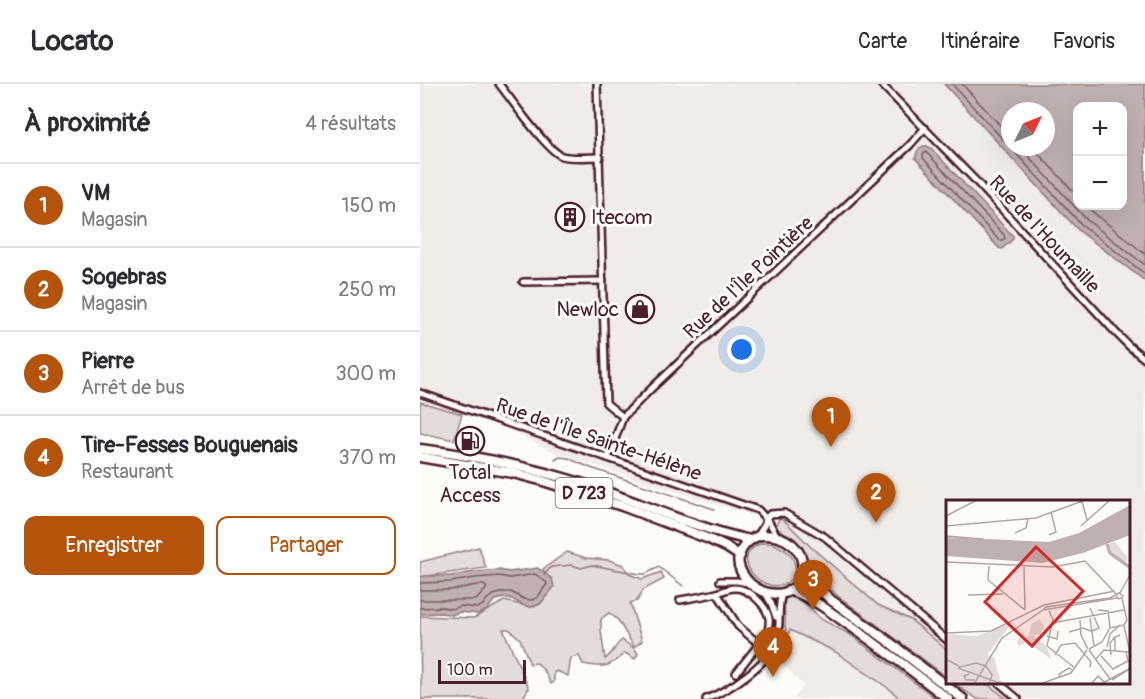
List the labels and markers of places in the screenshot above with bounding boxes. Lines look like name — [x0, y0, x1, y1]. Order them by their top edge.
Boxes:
building icon: Itecom — [554, 201, 586, 233]
place label: Itecom — [591, 205, 653, 230]
shop icon: Newloc — [624, 293, 656, 325]
place label: Newloc — [556, 297, 619, 322]
pin: 1 — [812, 398, 850, 447]
fuel station icon: Total Access — [454, 425, 486, 457]
place label: Total Access — [439, 460, 501, 508]
pin: 2 — [856, 474, 896, 523]
pin: 3 — [794, 560, 832, 610]
pin: 4 — [754, 628, 792, 677]

